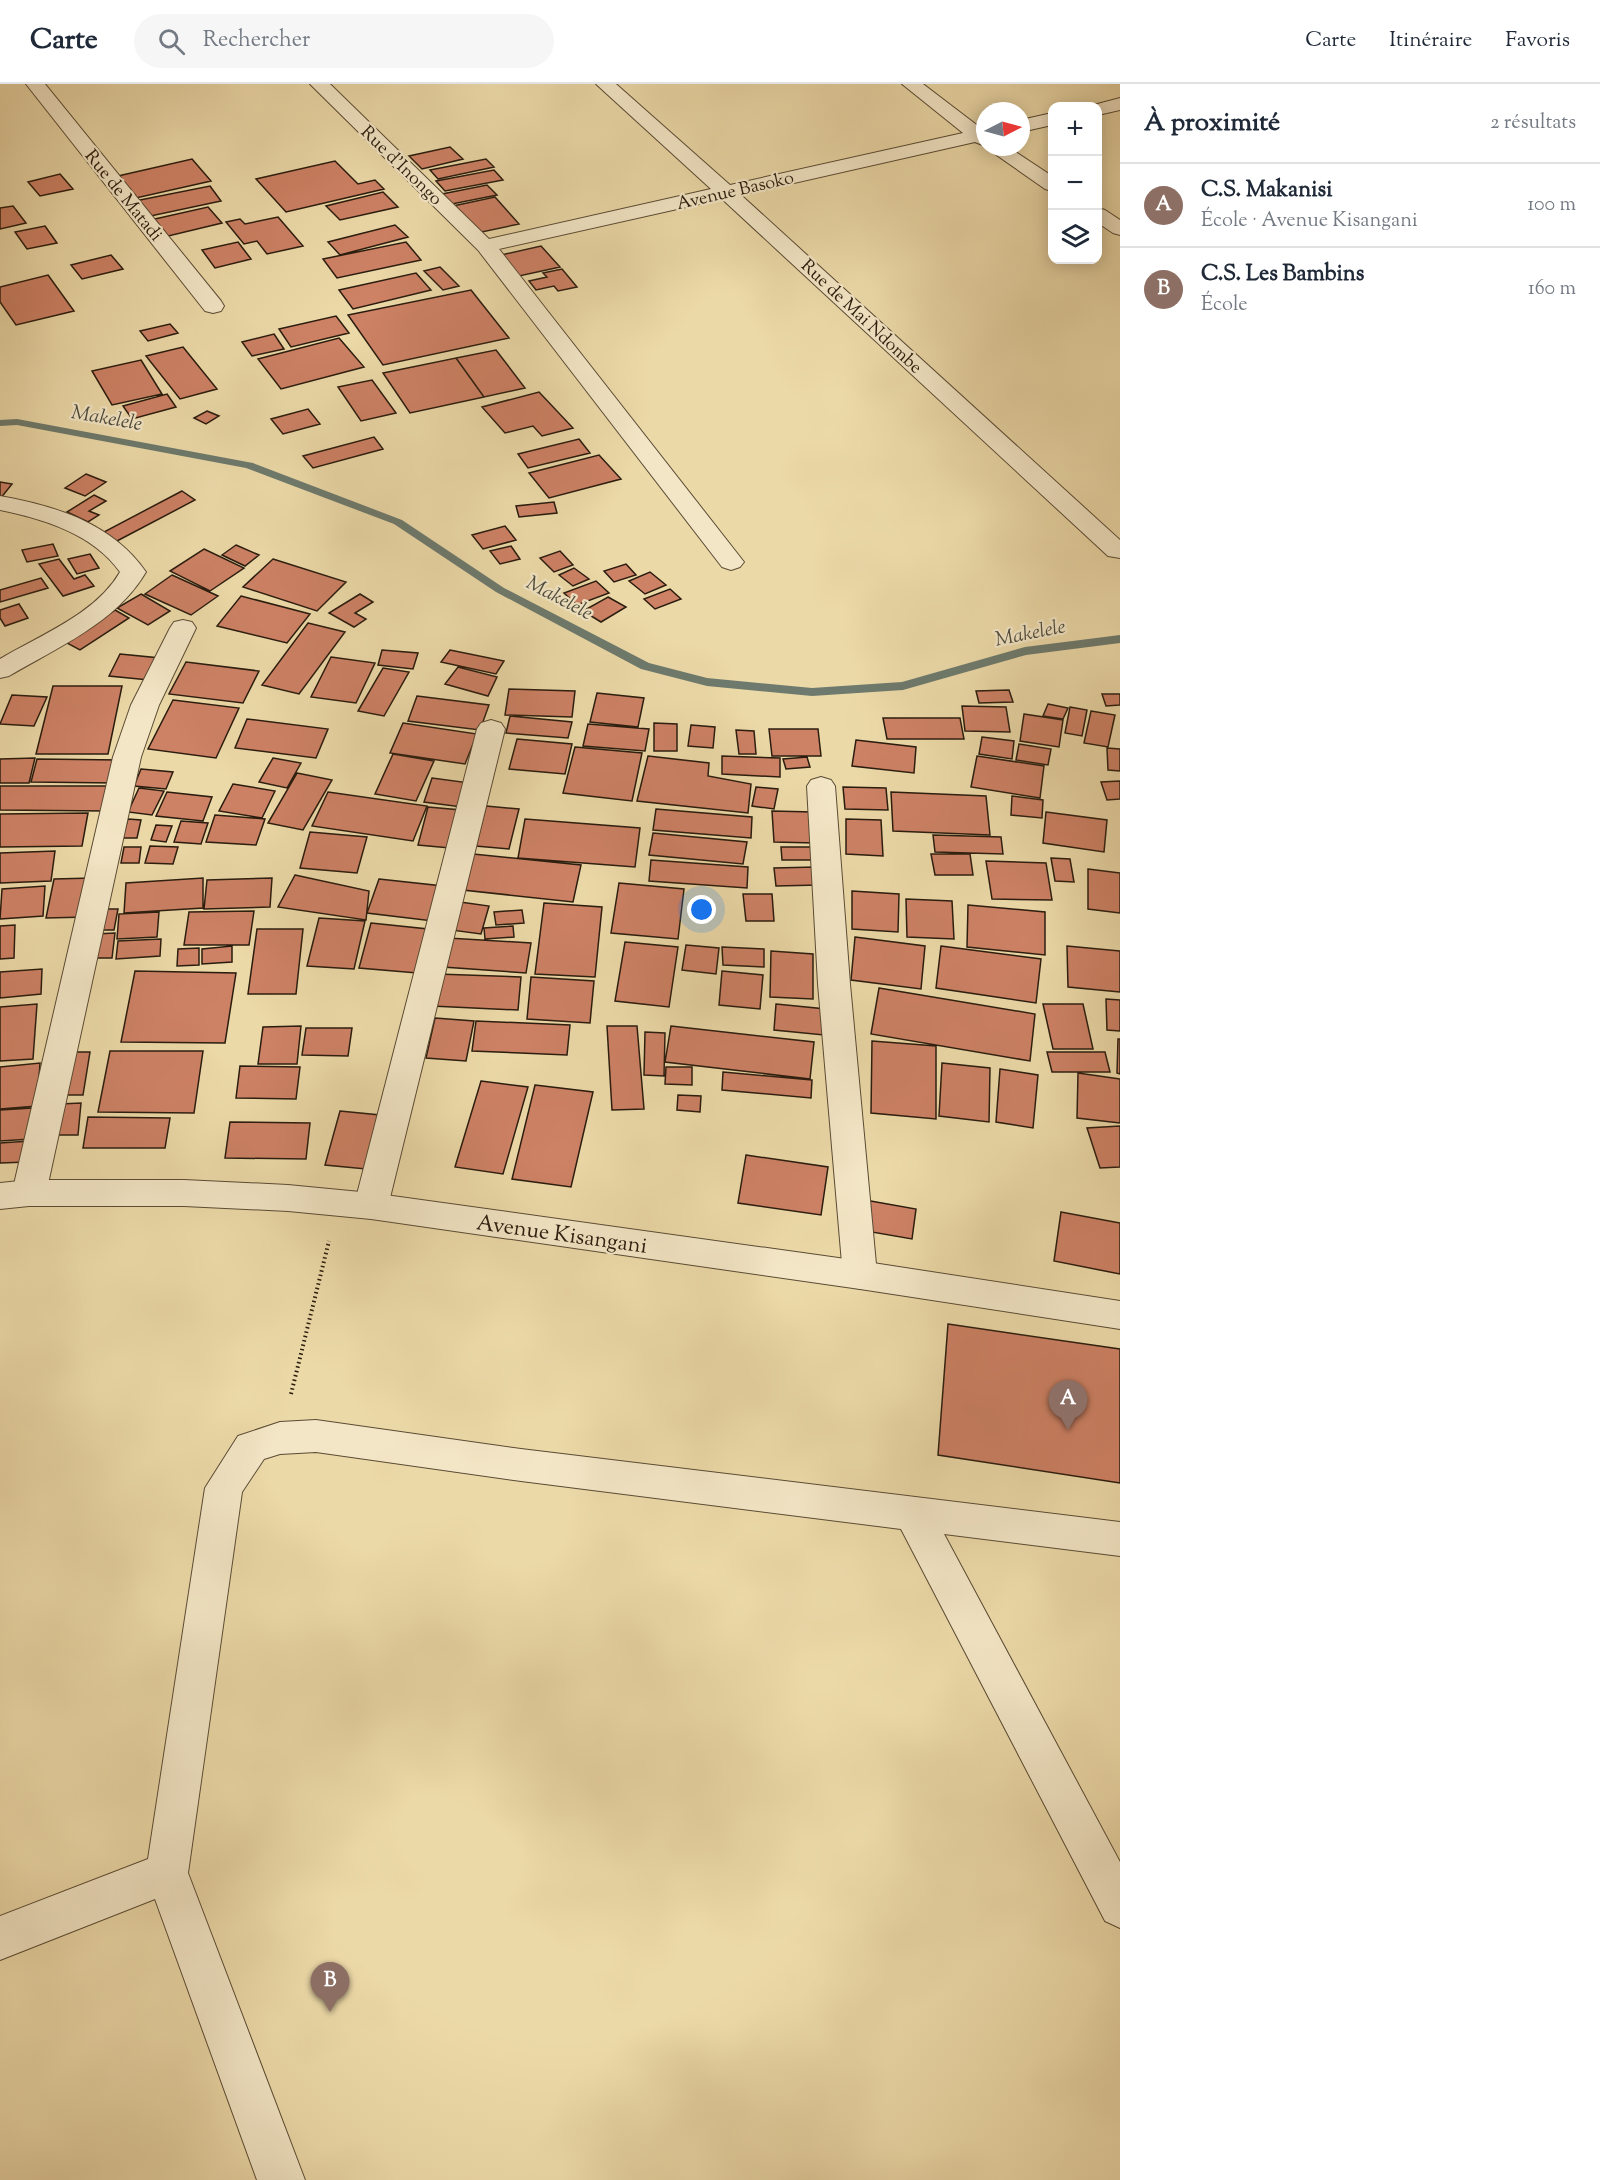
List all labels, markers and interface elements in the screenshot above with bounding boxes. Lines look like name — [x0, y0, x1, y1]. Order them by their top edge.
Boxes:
search box — [134, 14, 554, 68]
text: Carte — [30, 21, 98, 61]
icon: search — [155, 25, 188, 58]
text: Rechercher — [203, 25, 310, 57]
text: Carte — [1305, 26, 1356, 56]
text: Itinéraire — [1389, 26, 1472, 56]
text: Favoris — [1505, 26, 1570, 56]
north arrow — [976, 102, 1030, 156]
map controls — [1048, 102, 1102, 264]
button: + — [1048, 102, 1102, 156]
text: À proximité — [1144, 105, 1280, 142]
text: 2 résultats — [1490, 109, 1576, 138]
street label: Rue d'Inongo — [354, 121, 447, 212]
street label: Rue de Matadi — [77, 145, 168, 248]
button: − — [1048, 156, 1102, 210]
street label: Avenue Basoko — [674, 166, 797, 218]
text: C.S. Makanisi — [1201, 175, 1332, 207]
text: A — [1155, 191, 1172, 220]
text: 100 m — [1527, 191, 1576, 220]
text: École · Avenue Kisangani — [1201, 207, 1418, 236]
button: layers — [1048, 210, 1102, 264]
street label: Rue de Mai Ndombe — [794, 254, 927, 381]
text: C.S. Les Bambins — [1201, 259, 1365, 291]
text: B — [1157, 275, 1170, 304]
text: 160 m — [1528, 275, 1576, 304]
text: École — [1201, 291, 1248, 320]
water label: Makelele — [69, 399, 144, 440]
water label: Makelele — [520, 570, 597, 629]
water label: Makelele — [993, 613, 1068, 656]
your location — [687, 895, 716, 924]
street label: Avenue Kisangani — [474, 1208, 649, 1264]
pin: A — [1048, 1380, 1088, 1430]
pin: B — [310, 1962, 350, 2012]

